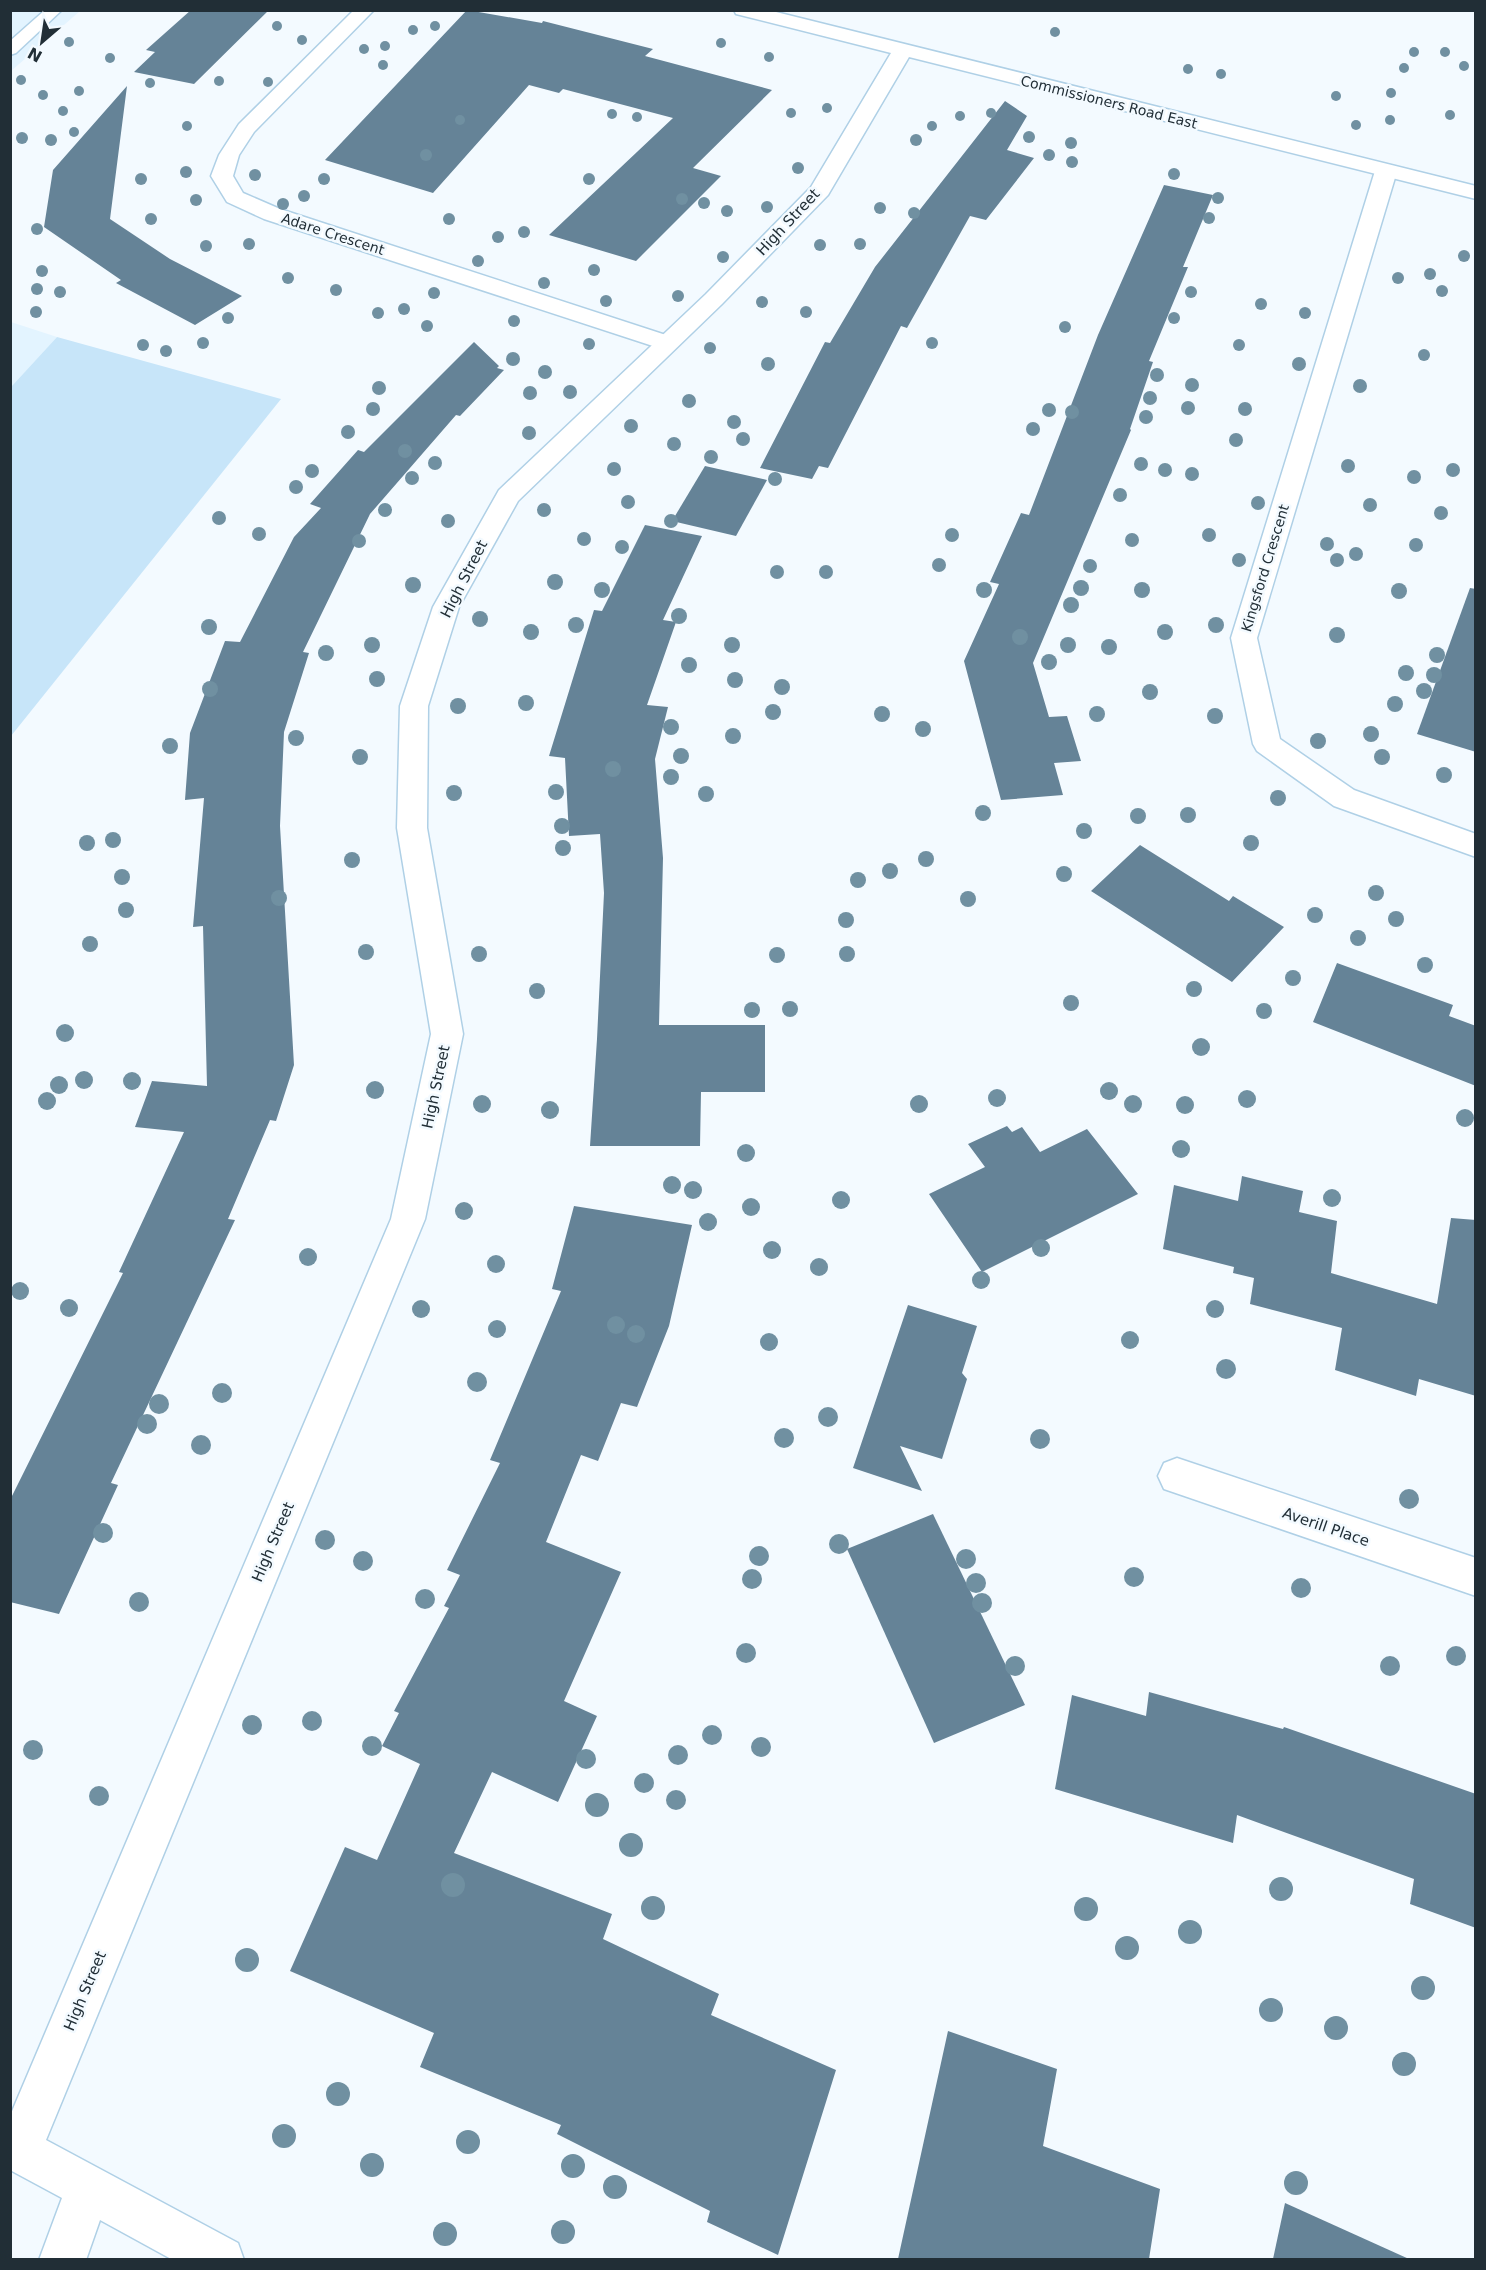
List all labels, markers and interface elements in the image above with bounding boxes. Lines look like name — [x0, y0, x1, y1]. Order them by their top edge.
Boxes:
north arrow — [12, 12, 72, 72]
text: N — [25, 43, 45, 66]
street label: Commissioners Road East — [1019, 72, 1199, 132]
street label: High Street — [752, 185, 824, 259]
street label: Adare Crescent — [280, 210, 387, 258]
street label: Kingsford Crescent — [1238, 502, 1292, 634]
street label: High Street — [437, 537, 491, 621]
street label: High Street — [418, 1044, 454, 1130]
street label: High Street — [248, 1499, 298, 1585]
street label: Averill Place — [1280, 1504, 1372, 1550]
street label: High Street — [60, 1948, 110, 2034]

